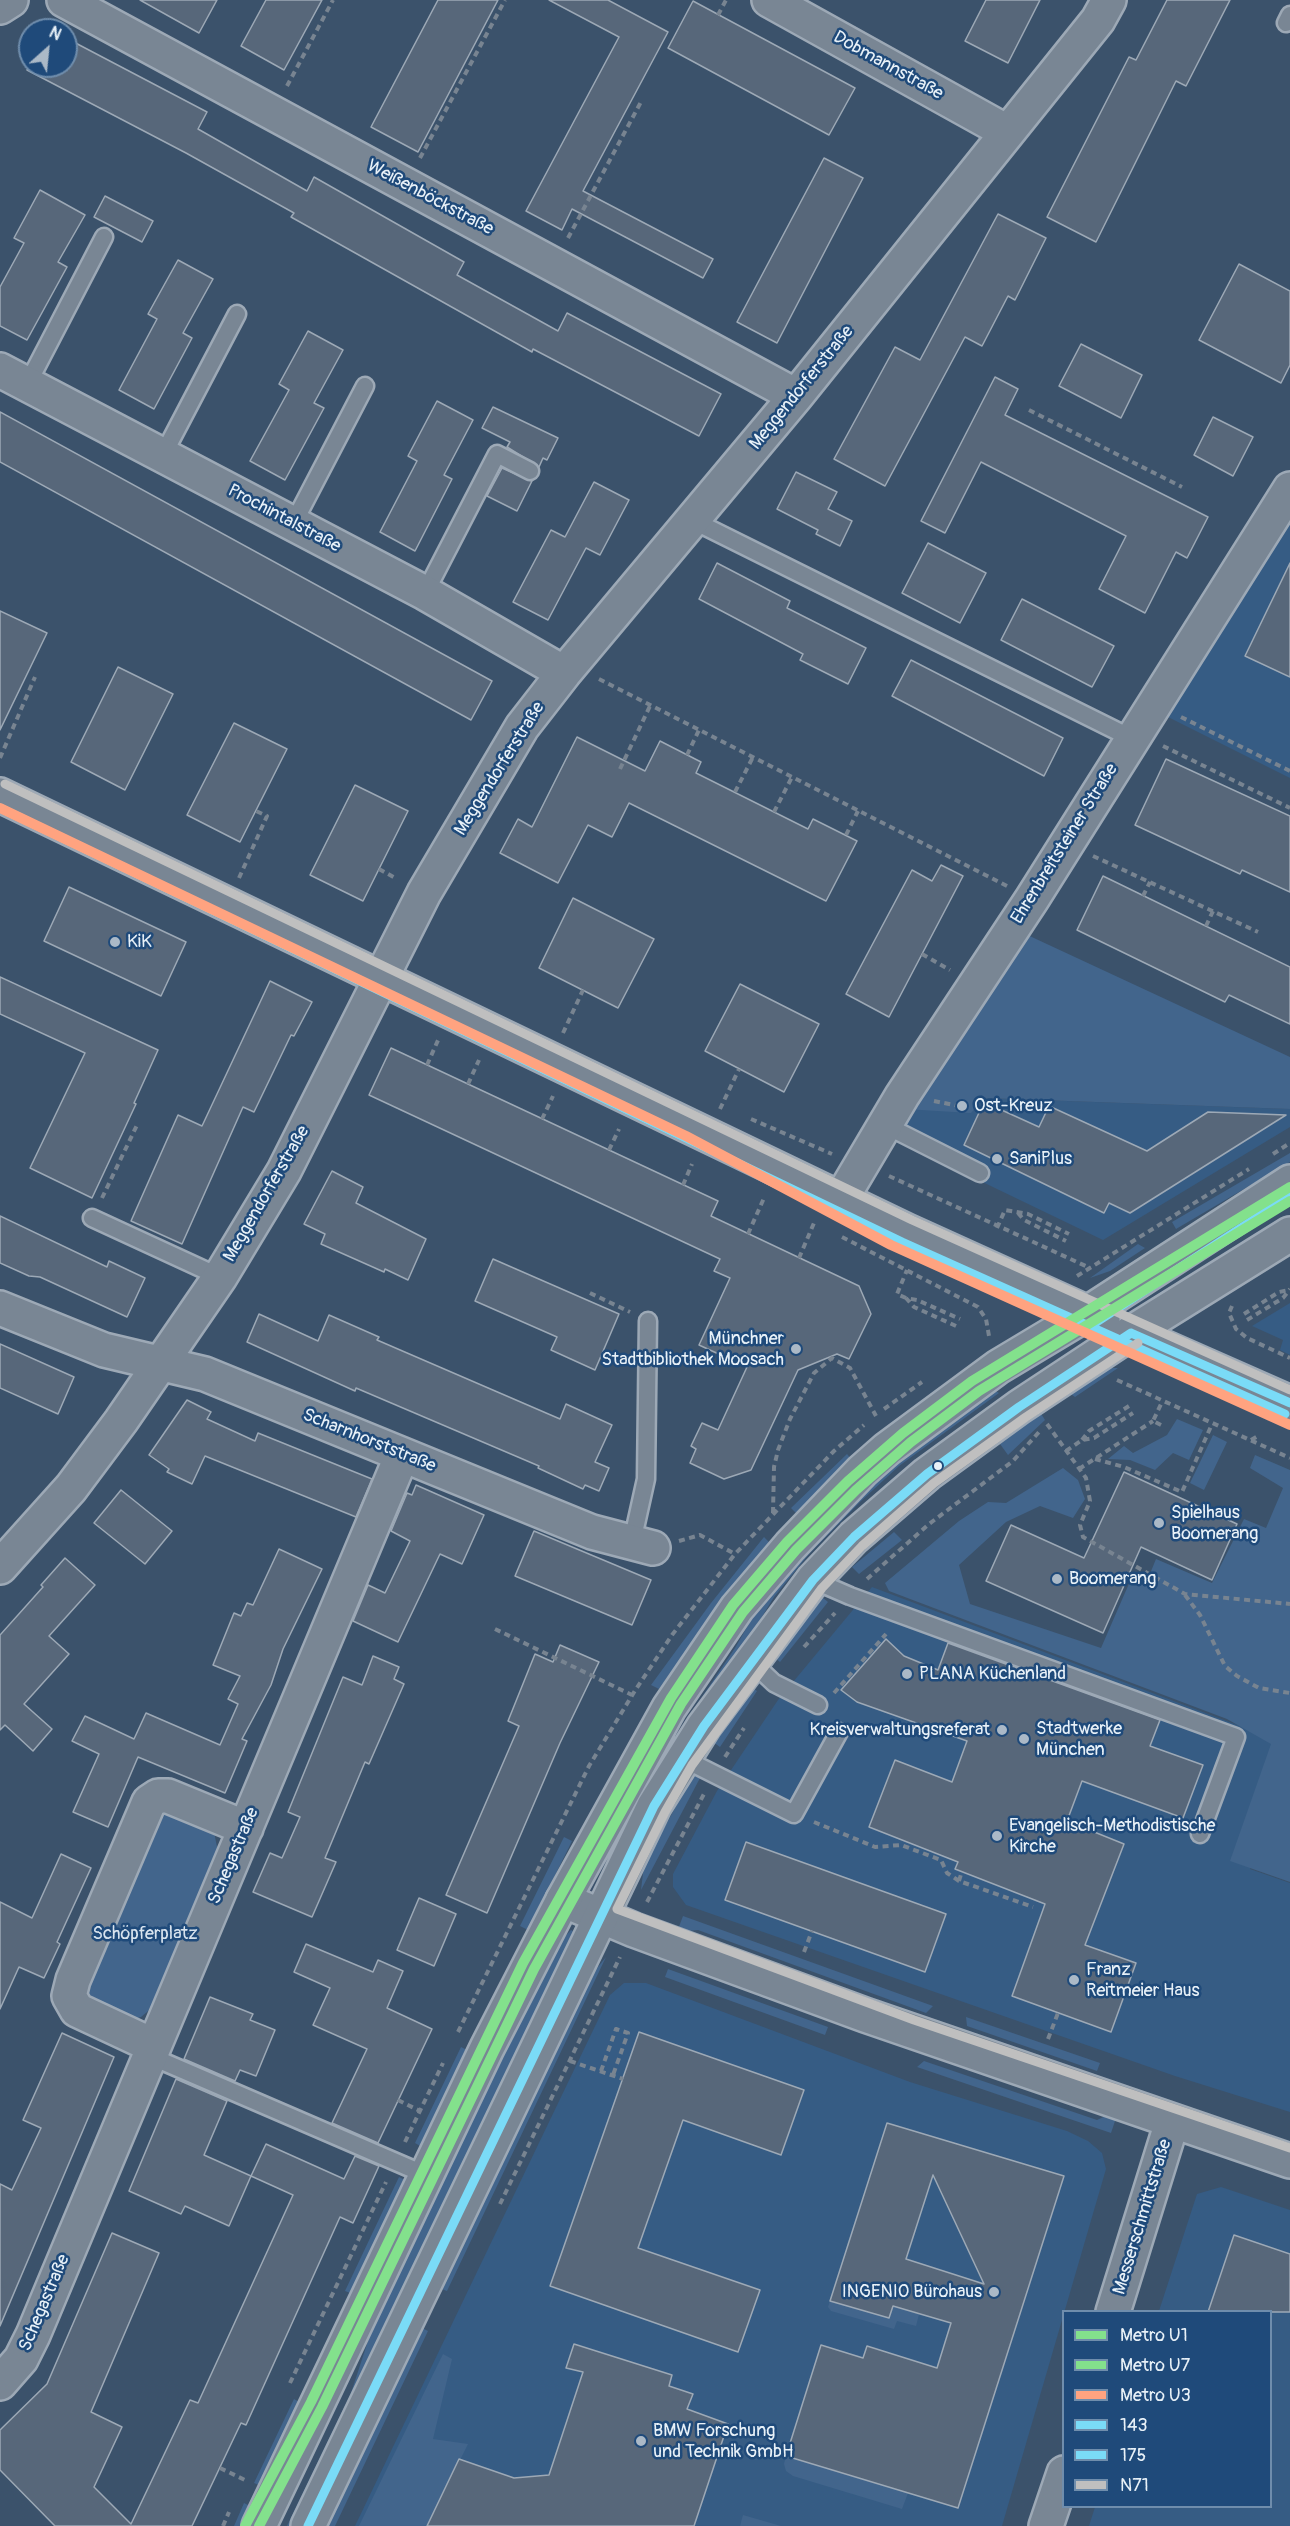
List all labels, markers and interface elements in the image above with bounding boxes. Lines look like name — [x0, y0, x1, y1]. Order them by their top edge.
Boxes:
north arrow — [18, 18, 78, 78]
text: N — [46, 22, 65, 45]
street label: Dobmannstraße — [829, 27, 947, 105]
street label: Weißenböckstraße — [363, 156, 497, 240]
street label: Meggendorferstraße — [745, 322, 859, 454]
street label: Prochintalstraße — [224, 480, 344, 558]
street label: Meggendorferstraße — [450, 698, 550, 840]
street label: Ehrenbreitsteiner Straße — [1007, 760, 1123, 928]
place label: KiK — [127, 931, 152, 953]
marker: KiK — [108, 935, 122, 949]
place label: Ost-Kreuz — [974, 1095, 1053, 1117]
marker: Ost-Kreuz — [955, 1099, 969, 1113]
street label: Meggendorferstraße — [219, 1122, 315, 1266]
place label: SaniPlus — [1009, 1148, 1072, 1170]
marker: SaniPlus — [990, 1152, 1004, 1166]
place label: Münchner Stadtbibliothek Moosach — [601, 1328, 784, 1370]
marker: Münchner Stadtbibliothek Moosach — [789, 1342, 803, 1356]
street label: Scharnhorststraße — [299, 1404, 439, 1478]
unlabelled marker — [932, 1460, 944, 1472]
place label: Spielhaus Boomerang — [1171, 1502, 1258, 1544]
marker: Spielhaus Boomerang — [1152, 1516, 1166, 1530]
place label: Boomerang — [1069, 1568, 1156, 1590]
marker: Boomerang — [1050, 1572, 1064, 1586]
place label: PLANA Küchenland — [919, 1663, 1066, 1685]
marker: PLANA Küchenland — [900, 1667, 914, 1681]
place label: Stadtwerke München — [1036, 1718, 1122, 1760]
place label: Kreisverwaltungsreferat — [810, 1719, 990, 1741]
marker: Kreisverwaltungsreferat — [995, 1723, 1009, 1737]
marker: Stadtwerke München — [1017, 1732, 1031, 1746]
street label: Schegastraße — [204, 1804, 264, 1908]
place label: Evangelisch-Methodistische Kirche — [1009, 1815, 1215, 1858]
marker: Evangelisch-Methodistische Kirche — [990, 1829, 1004, 1843]
park label: Schöpferplatz — [92, 1923, 198, 1945]
place label: Franz Reitmeier Haus — [1086, 1959, 1200, 2002]
marker: Franz Reitmeier Haus — [1067, 1973, 1081, 1987]
street label: Messerschmittstraße — [1109, 2137, 1177, 2297]
street label: Schegastraße — [15, 2251, 75, 2355]
place label: INGENIO Bürohaus — [842, 2281, 982, 2303]
marker: INGENIO Bürohaus — [987, 2285, 1001, 2299]
legend — [1062, 2310, 1272, 2508]
text: Metro U1 — [1120, 2324, 1188, 2347]
text: Metro U7 — [1120, 2354, 1190, 2377]
text: Metro U3 — [1120, 2384, 1191, 2407]
text: 143 — [1120, 2414, 1148, 2437]
place label: BMW Forschung und Technik GmbH — [653, 2420, 793, 2462]
marker: BMW Forschung und Technik GmbH — [634, 2434, 648, 2448]
text: 175 — [1120, 2444, 1146, 2467]
text: N71 — [1120, 2474, 1149, 2497]

